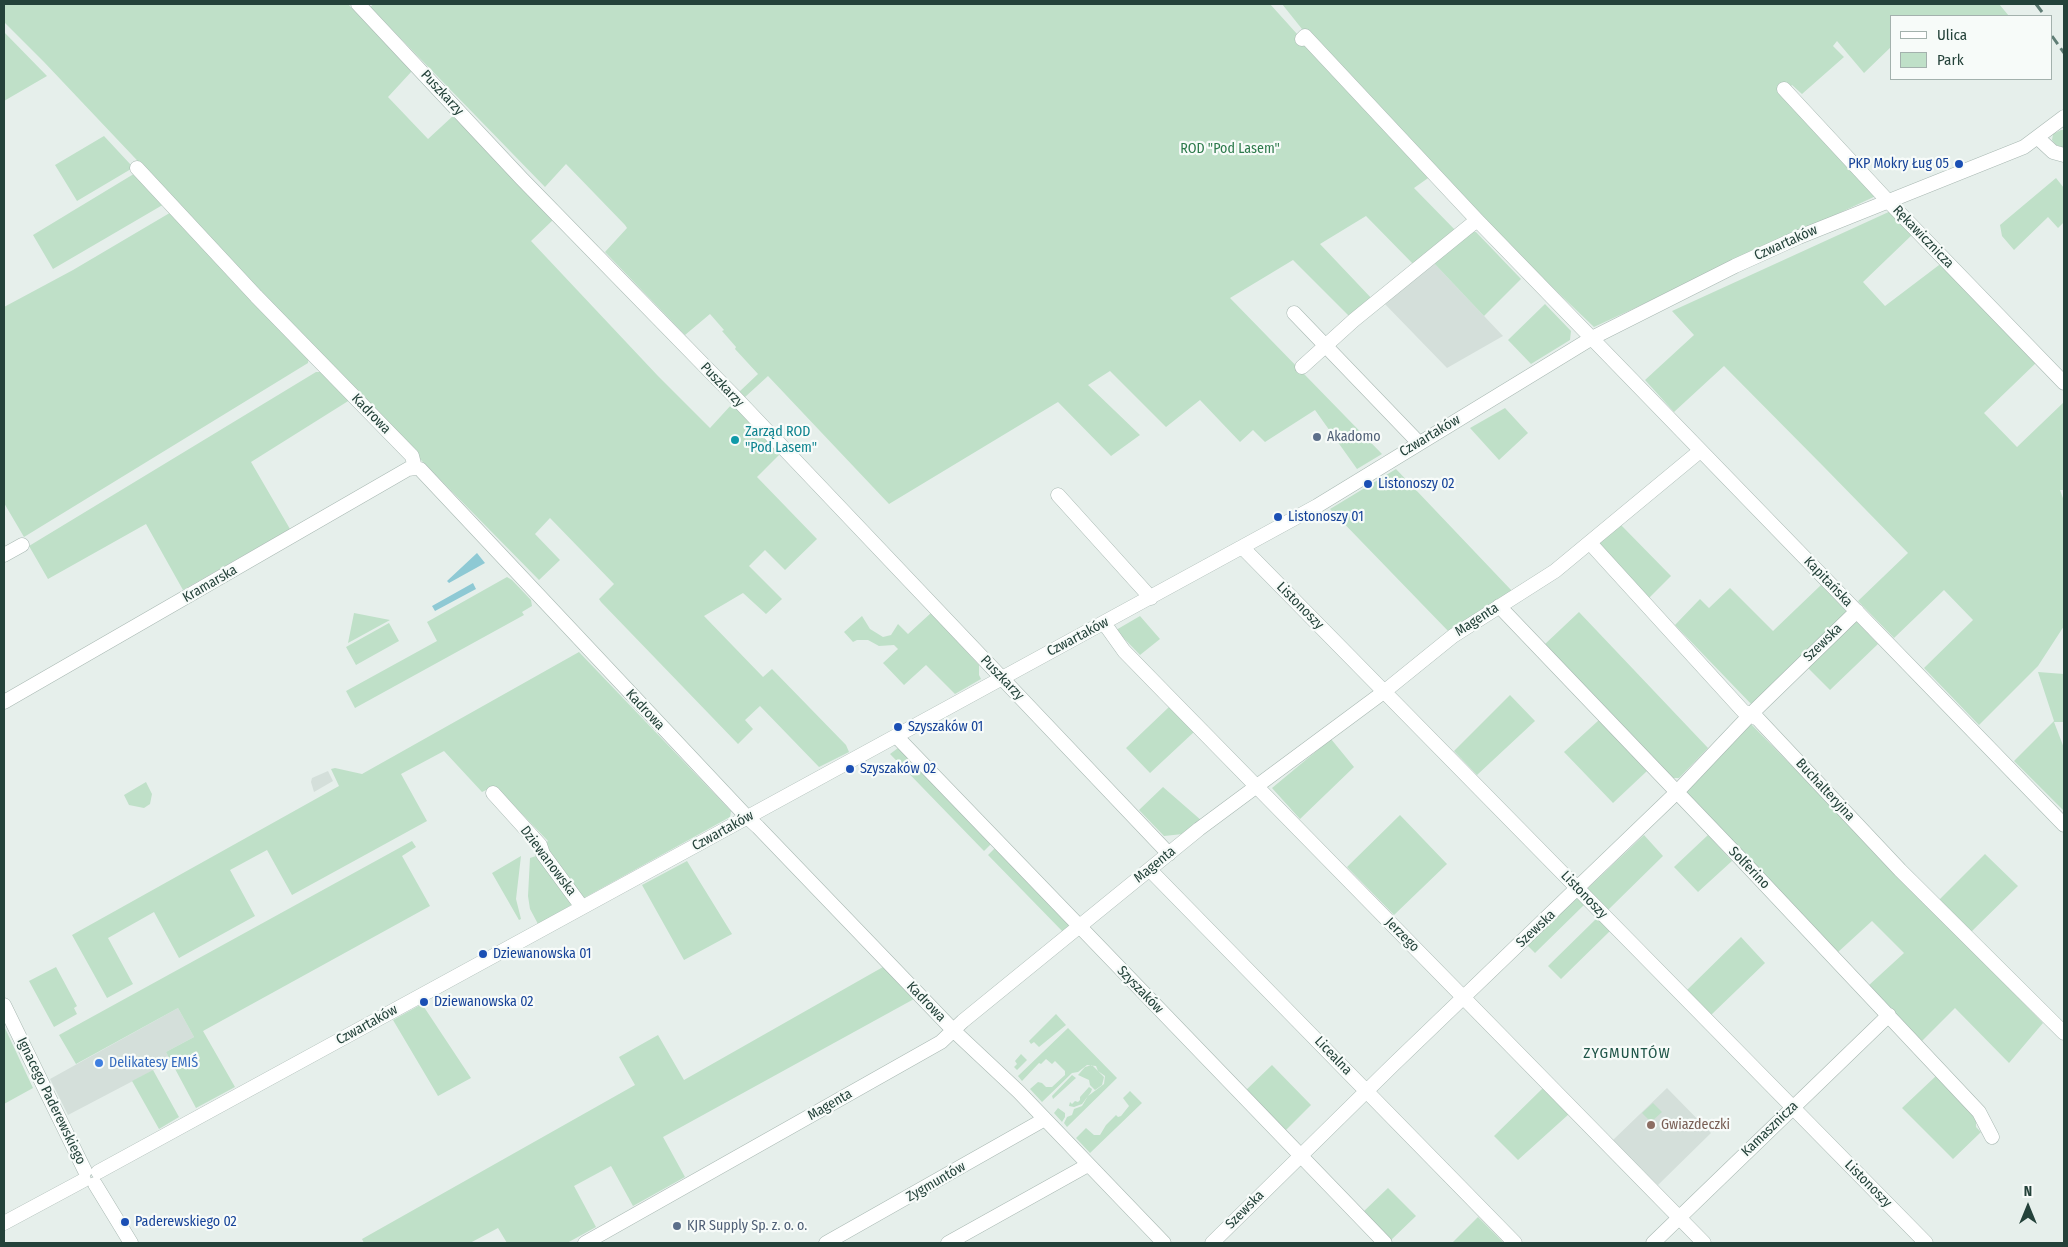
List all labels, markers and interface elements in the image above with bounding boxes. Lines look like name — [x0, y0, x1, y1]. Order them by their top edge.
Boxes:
legend — [1890, 15, 2053, 80]
text: Ulica — [1937, 26, 1967, 44]
text: Park — [1937, 51, 1964, 69]
street label: Puszkarzy — [417, 67, 467, 119]
park label: ROD "Pod Lasem" — [1180, 141, 1280, 157]
place label: PKP Mokry Ług 05 — [1848, 156, 1949, 172]
marker: PKP Mokry Ług 05 — [1953, 158, 1965, 170]
street label: Rękawicznicza — [1889, 202, 1957, 272]
street label: Czwartaków — [1752, 222, 1820, 264]
street label: Puszkarzy — [697, 359, 747, 411]
street label: Kadrowa — [348, 390, 394, 438]
street label: Czwartaków — [1397, 411, 1463, 461]
place label: Zarząd ROD "Pod Lasem" — [745, 424, 817, 457]
place label: Akadomo — [1327, 429, 1381, 445]
marker: Akadomo — [1311, 431, 1323, 443]
marker: Zarząd ROD "Pod Lasem" — [729, 434, 741, 446]
place label: Listonoszy 02 — [1378, 476, 1455, 492]
marker: Listonoszy 02 — [1362, 478, 1374, 490]
place label: Listonoszy 01 — [1288, 509, 1364, 525]
marker: Listonoszy 01 — [1272, 511, 1284, 523]
street label: Kapitańska — [1800, 554, 1856, 610]
street label: Kramarska — [180, 562, 240, 606]
street label: Listonoszy — [1273, 579, 1327, 633]
street label: Magenta — [1452, 600, 1502, 640]
street label: Czwartaków — [1044, 614, 1112, 660]
street label: Szewska — [1800, 620, 1846, 666]
street label: Puszkarzy — [977, 652, 1027, 704]
street label: Kadrowa — [622, 686, 668, 734]
place label: Szyszaków 01 — [908, 719, 983, 735]
marker: Szyszaków 01 — [892, 721, 904, 733]
street label: Buchalteryjna — [1792, 755, 1858, 825]
place label: Szyszaków 02 — [860, 761, 936, 777]
marker: Szyszaków 02 — [844, 763, 856, 775]
street label: Czwartaków — [689, 807, 757, 855]
street label: Dziewanowska — [516, 823, 580, 899]
street label: Magenta — [1131, 843, 1179, 887]
street label: Solferino — [1725, 843, 1773, 893]
street label: Listonoszy — [1557, 868, 1611, 922]
street label: Szewska — [1513, 907, 1559, 951]
street label: Jerzego — [1381, 914, 1423, 956]
place label: Dziewanowska 01 — [493, 946, 592, 962]
marker: Dziewanowska 01 — [477, 948, 489, 960]
street label: Szyszaków — [1113, 963, 1167, 1017]
street label: Kadrowa — [903, 978, 949, 1026]
place label: Dziewanowska 02 — [434, 994, 533, 1010]
marker: Dziewanowska 02 — [418, 996, 430, 1008]
street label: Czwartaków — [333, 1001, 401, 1049]
street label: Licealna — [1311, 1033, 1355, 1079]
street label: Ignacego Paderewskiego — [13, 1035, 89, 1167]
district label: ZYGMUNTÓW — [1582, 1045, 1672, 1063]
place label: Delikatesy EMIŚ — [109, 1055, 198, 1071]
marker: Delikatesy EMIŚ — [93, 1057, 105, 1069]
street label: Magenta — [805, 1086, 855, 1124]
street label: Kamasznicza — [1738, 1098, 1802, 1160]
place label: Gwiazdeczki — [1661, 1117, 1730, 1133]
marker: Gwiazdeczki — [1645, 1119, 1657, 1131]
street label: Listonoszy — [1841, 1157, 1895, 1211]
street label: Zygmuntów — [903, 1158, 969, 1206]
north arrow — [2003, 1182, 2053, 1232]
text: N — [2024, 1183, 2032, 1200]
street label: Szewska — [1222, 1187, 1268, 1233]
place label: Paderewskiego 02 — [135, 1214, 237, 1230]
marker: Paderewskiego 02 — [119, 1216, 131, 1228]
place label: KJR Supply Sp. z. o. o. — [687, 1218, 807, 1234]
marker: KJR Supply Sp. z. o. o. — [671, 1220, 683, 1232]

